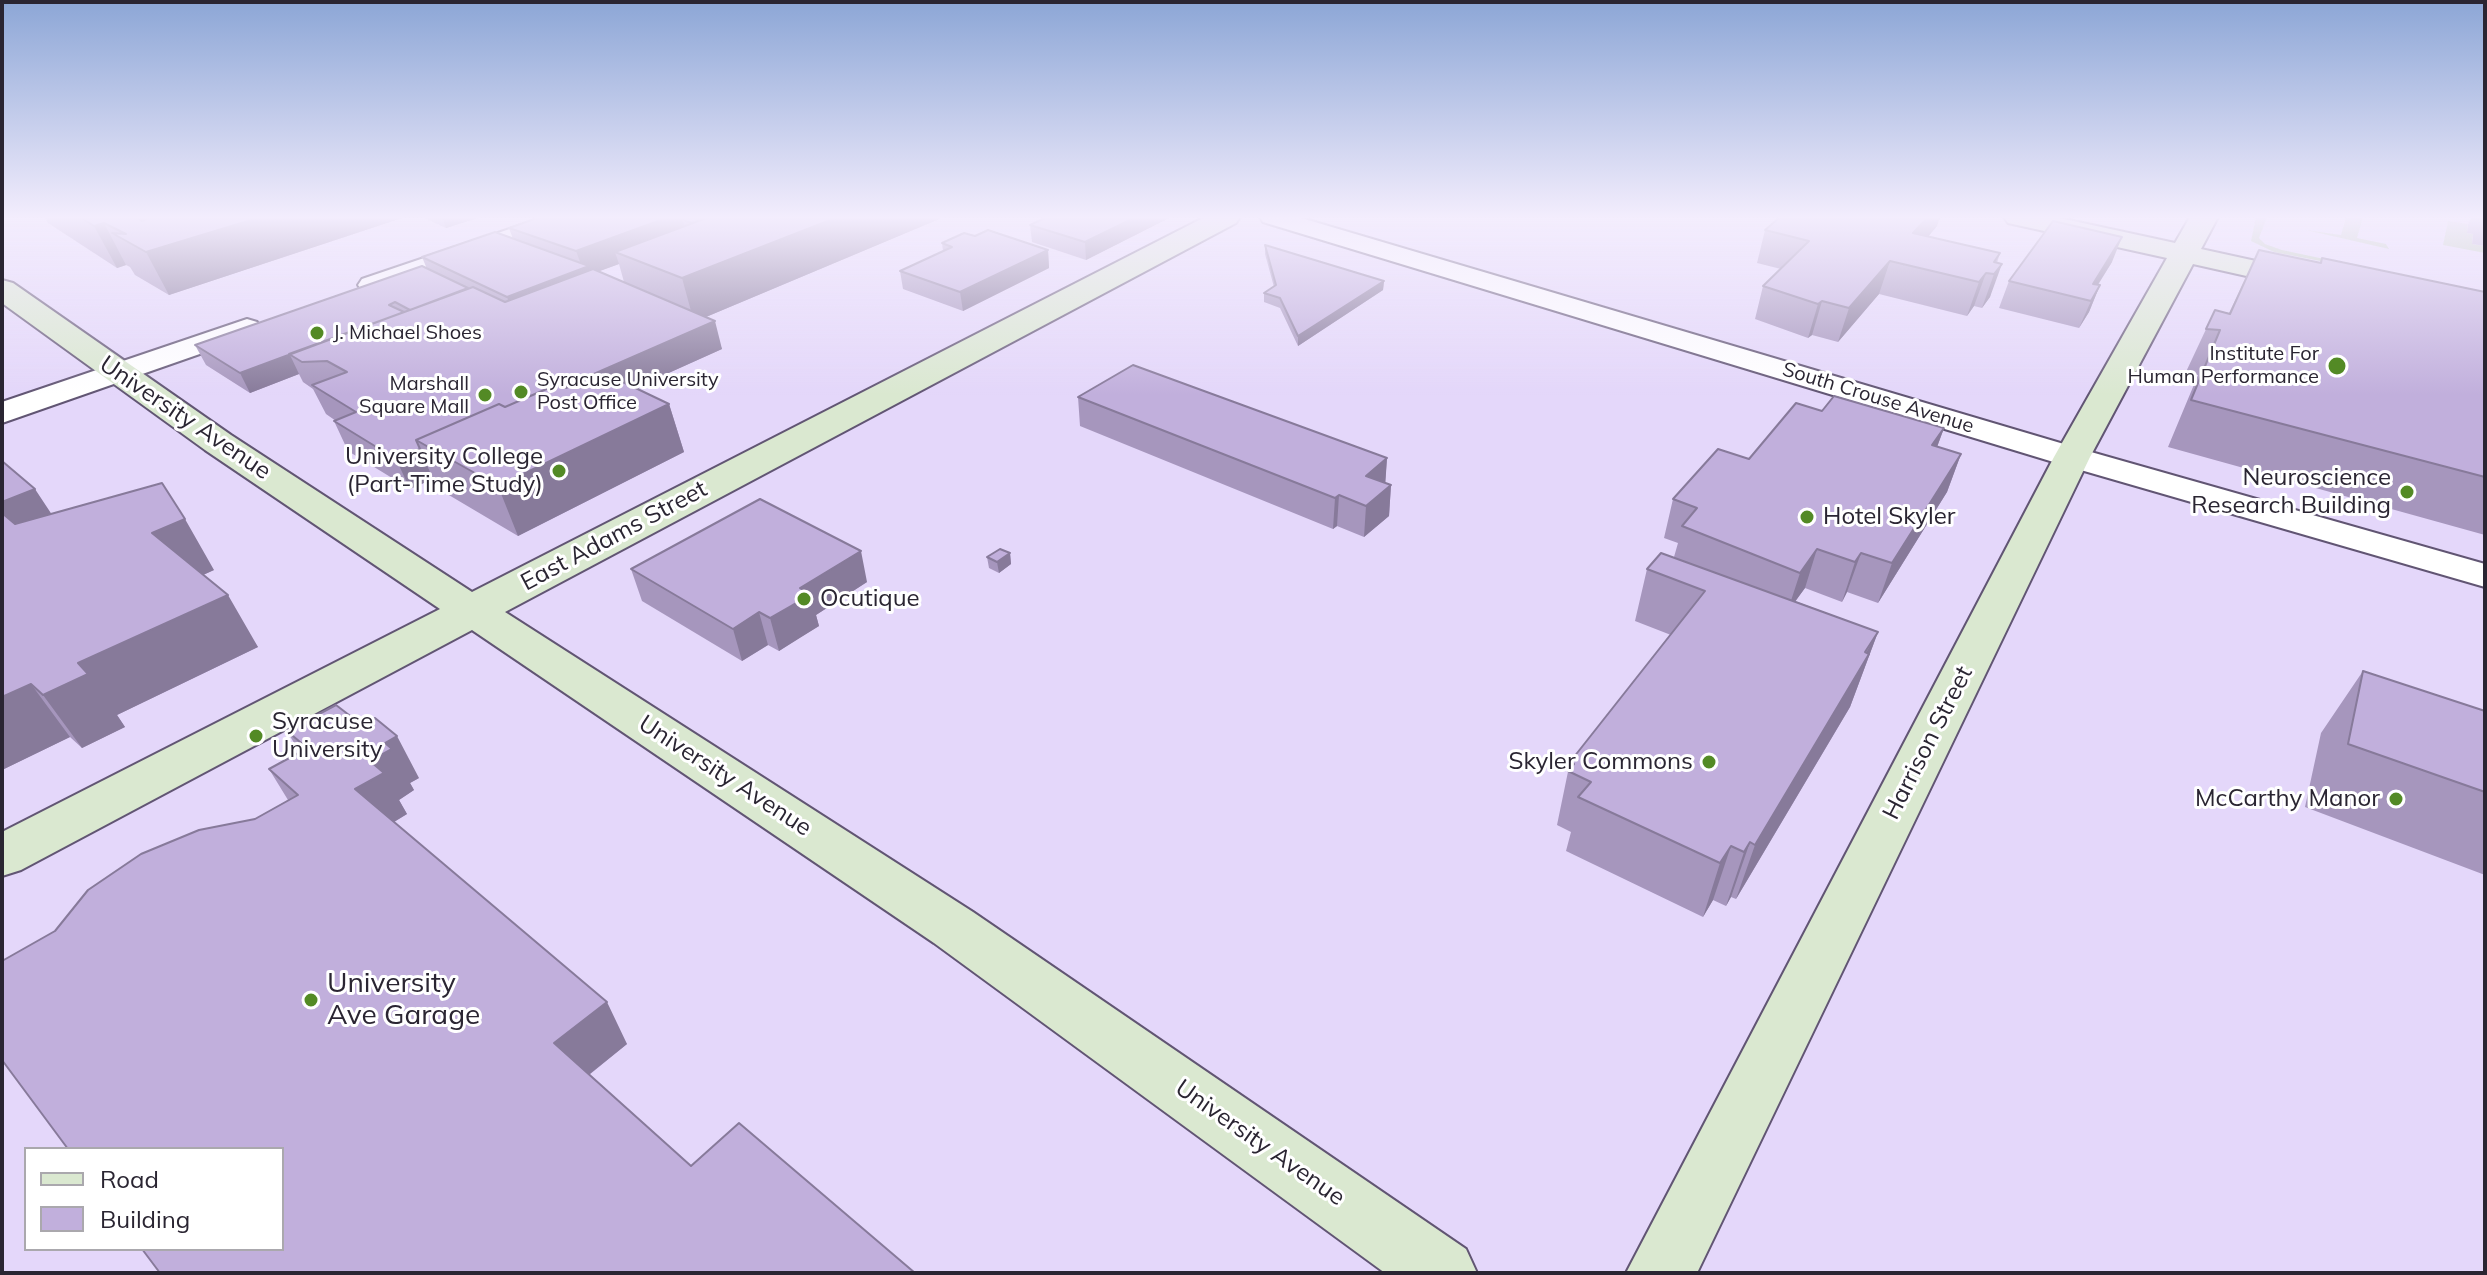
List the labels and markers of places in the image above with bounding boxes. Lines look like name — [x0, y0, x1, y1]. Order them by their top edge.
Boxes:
place label: J. Michael Shoes — [333, 321, 482, 345]
marker: J. Michael Shoes — [308, 324, 326, 342]
place label: Institute For Human Performance — [2127, 342, 2319, 389]
marker: Institute For Human Performance — [2326, 355, 2348, 377]
place label: Syracuse University Post Office — [537, 368, 719, 415]
place label: Marshall Square Mall — [359, 372, 469, 419]
marker: Syracuse University Post Office — [512, 383, 530, 401]
marker: Marshall Square Mall — [476, 386, 494, 404]
place label: University College (Part-Time Study) — [345, 443, 543, 499]
marker: University College (Part-Time Study) — [550, 462, 568, 480]
place label: Neuroscience Research Building — [2191, 464, 2391, 520]
marker: Neuroscience Research Building — [2398, 483, 2416, 501]
place label: Hotel Skyler — [1823, 503, 1955, 531]
marker: Hotel Skyler — [1798, 508, 1816, 526]
place label: Ocutique — [820, 585, 920, 613]
marker: Ocutique — [795, 590, 813, 608]
place label: Syracuse University — [272, 708, 382, 764]
marker: Syracuse University — [247, 727, 265, 745]
place label: Skyler Commons — [1508, 748, 1693, 776]
marker: Skyler Commons — [1700, 753, 1718, 771]
place label: McCarthy Manor — [2195, 785, 2380, 813]
marker: McCarthy Manor — [2387, 790, 2405, 808]
place label: University Ave Garage — [327, 967, 480, 1033]
marker: University Ave Garage — [302, 991, 320, 1009]

